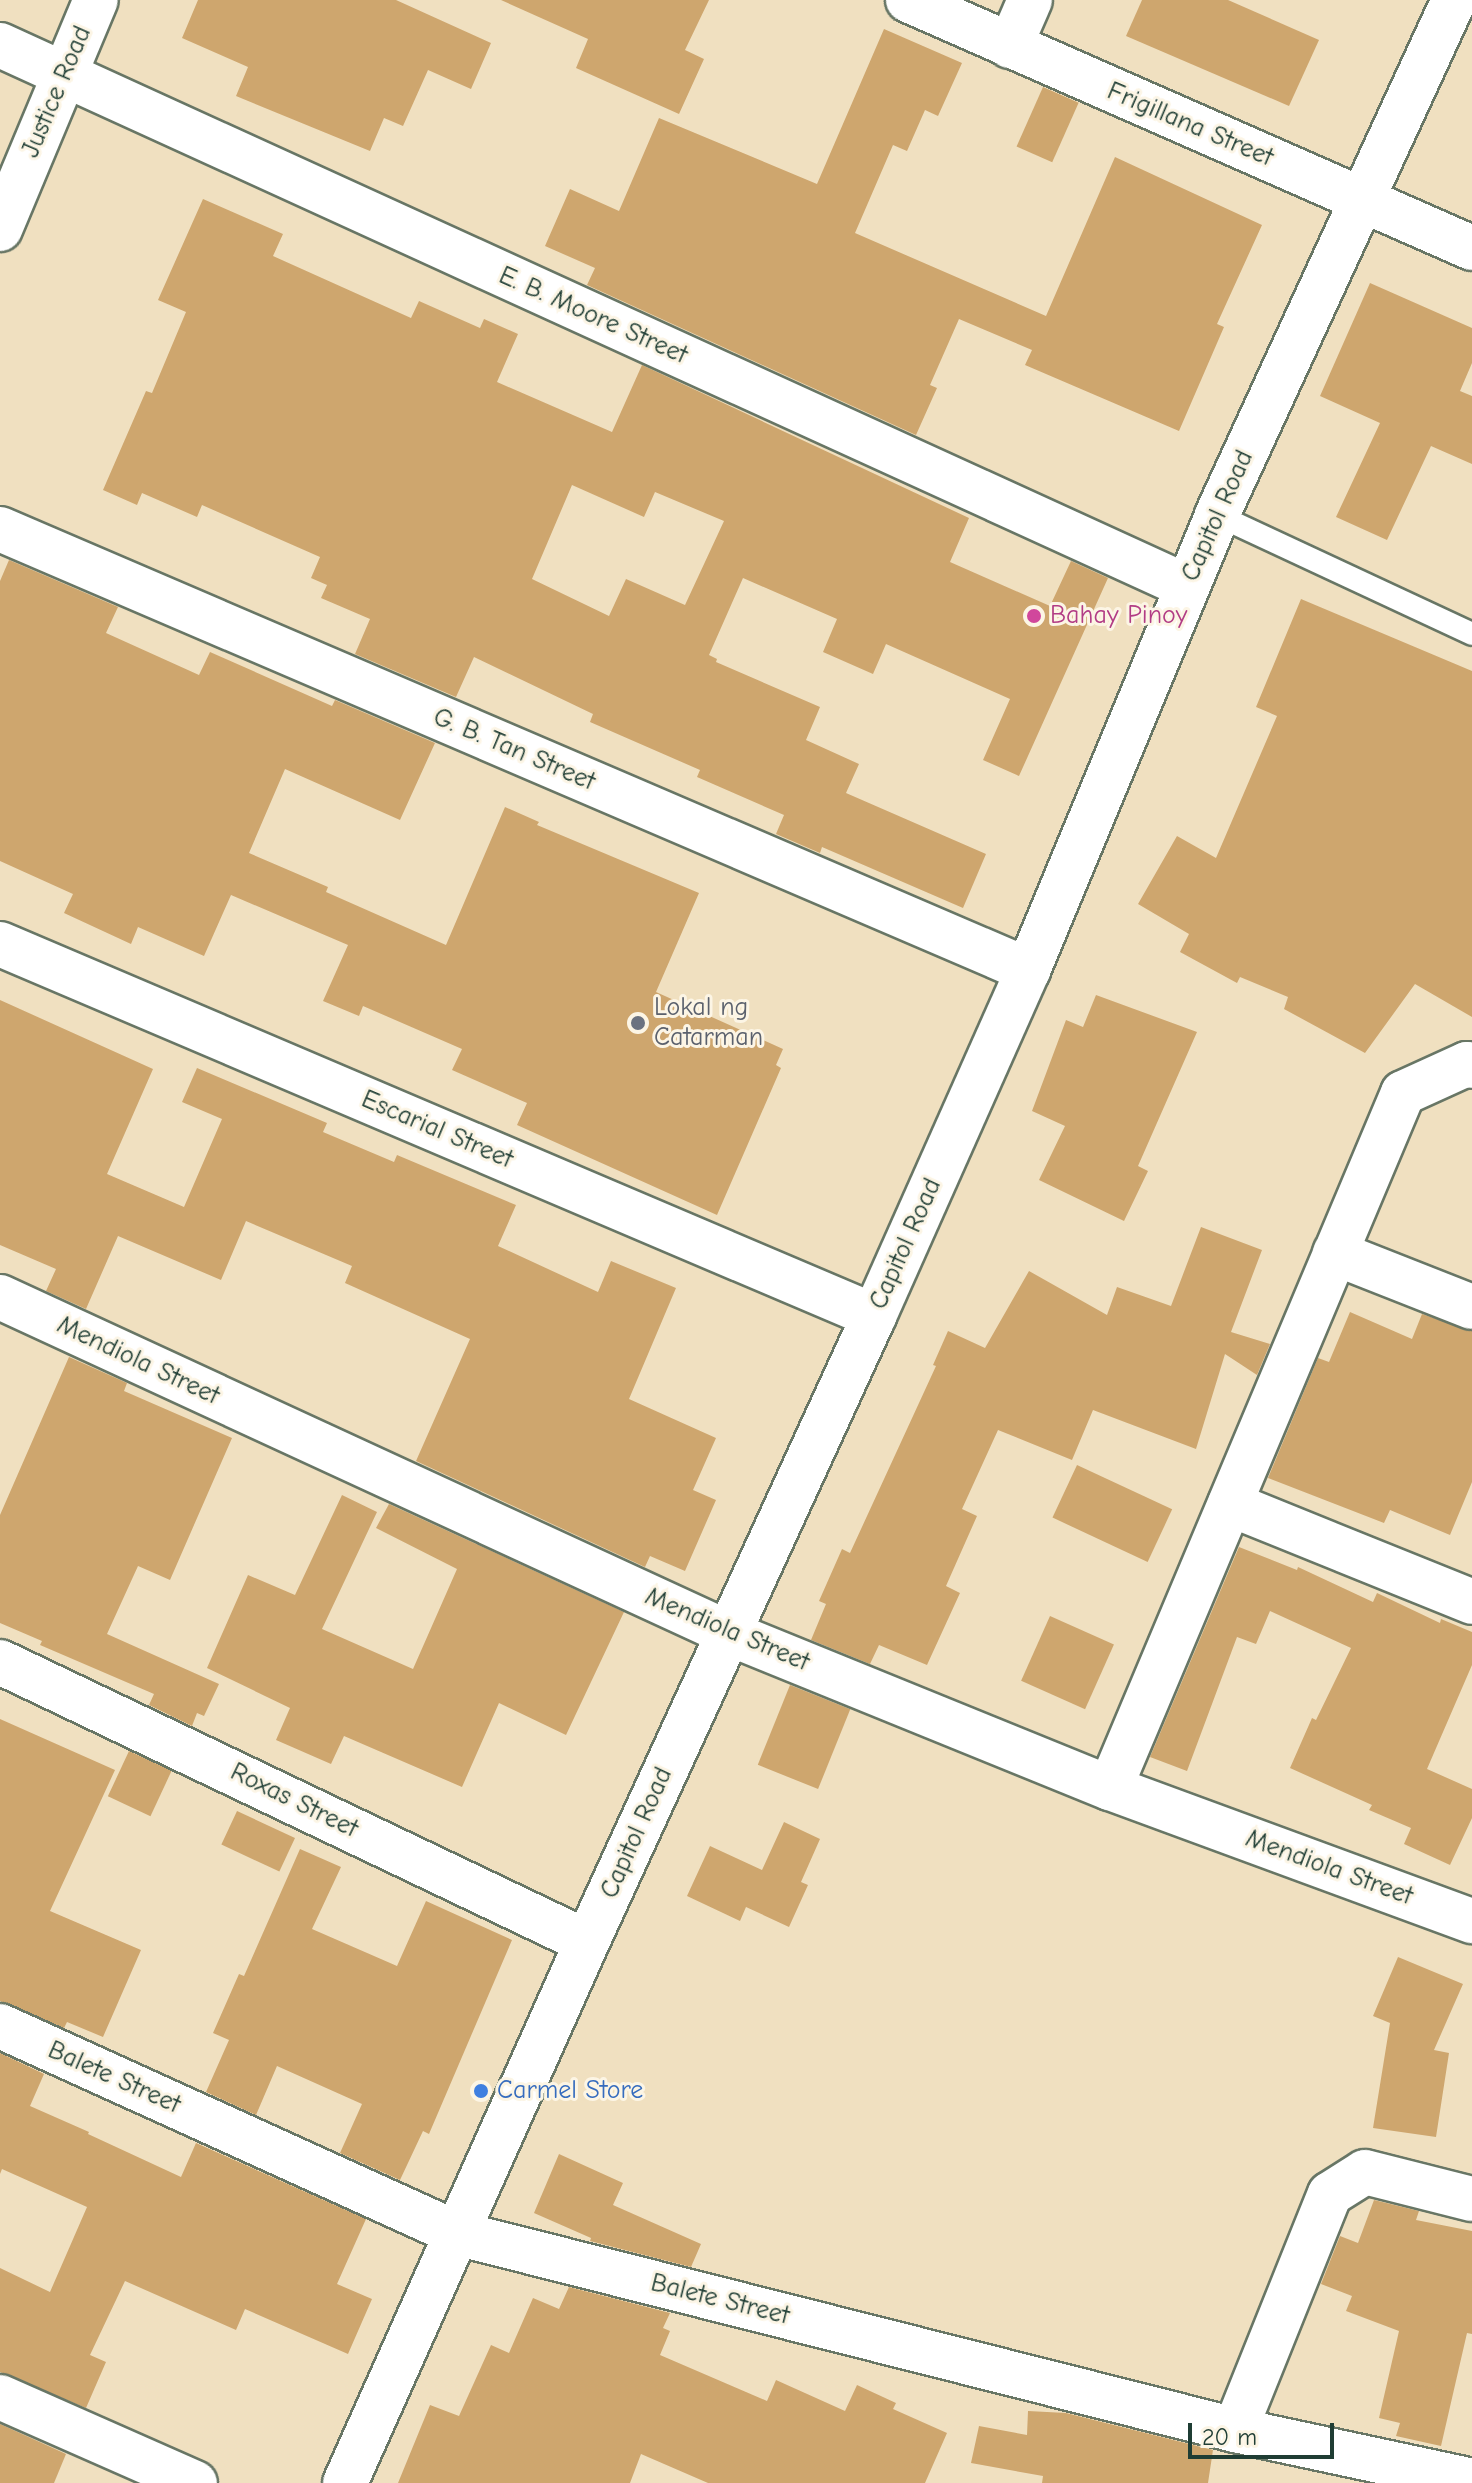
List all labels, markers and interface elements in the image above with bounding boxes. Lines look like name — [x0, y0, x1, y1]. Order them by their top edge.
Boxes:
street label: Justice Road — [15, 22, 99, 162]
street label: Frigillana Street — [1102, 76, 1278, 174]
street label: E. B. Moore Street — [494, 260, 692, 372]
street label: Capitol Road — [1175, 446, 1261, 586]
place label: Bahay Pinoy — [1050, 600, 1187, 632]
marker: Bahay Pinoy — [1025, 607, 1043, 625]
street label: G. B. Tan Street — [428, 702, 600, 798]
place label: Lokal ng Catarman — [654, 992, 763, 1054]
marker: Lokal ng Catarman — [629, 1014, 647, 1032]
street label: Escarial Street — [357, 1084, 517, 1176]
street label: Capitol Road — [863, 1174, 949, 1314]
street label: Mendiola Street — [52, 1310, 224, 1412]
street label: Mendiola Street — [640, 1581, 814, 1679]
street label: Roxas Street — [225, 1757, 363, 1845]
street label: Capitol Road — [594, 1763, 680, 1903]
street label: Mendiola Street — [1241, 1823, 1417, 1913]
street label: Balete Street — [43, 2035, 185, 2121]
place label: Carmel Store — [497, 2075, 643, 2107]
marker: Carmel Store — [472, 2082, 490, 2100]
street label: Balete Street — [647, 2268, 793, 2332]
scale bar — [1192, 2407, 1338, 2457]
text: 20 m — [1202, 2423, 1257, 2451]

